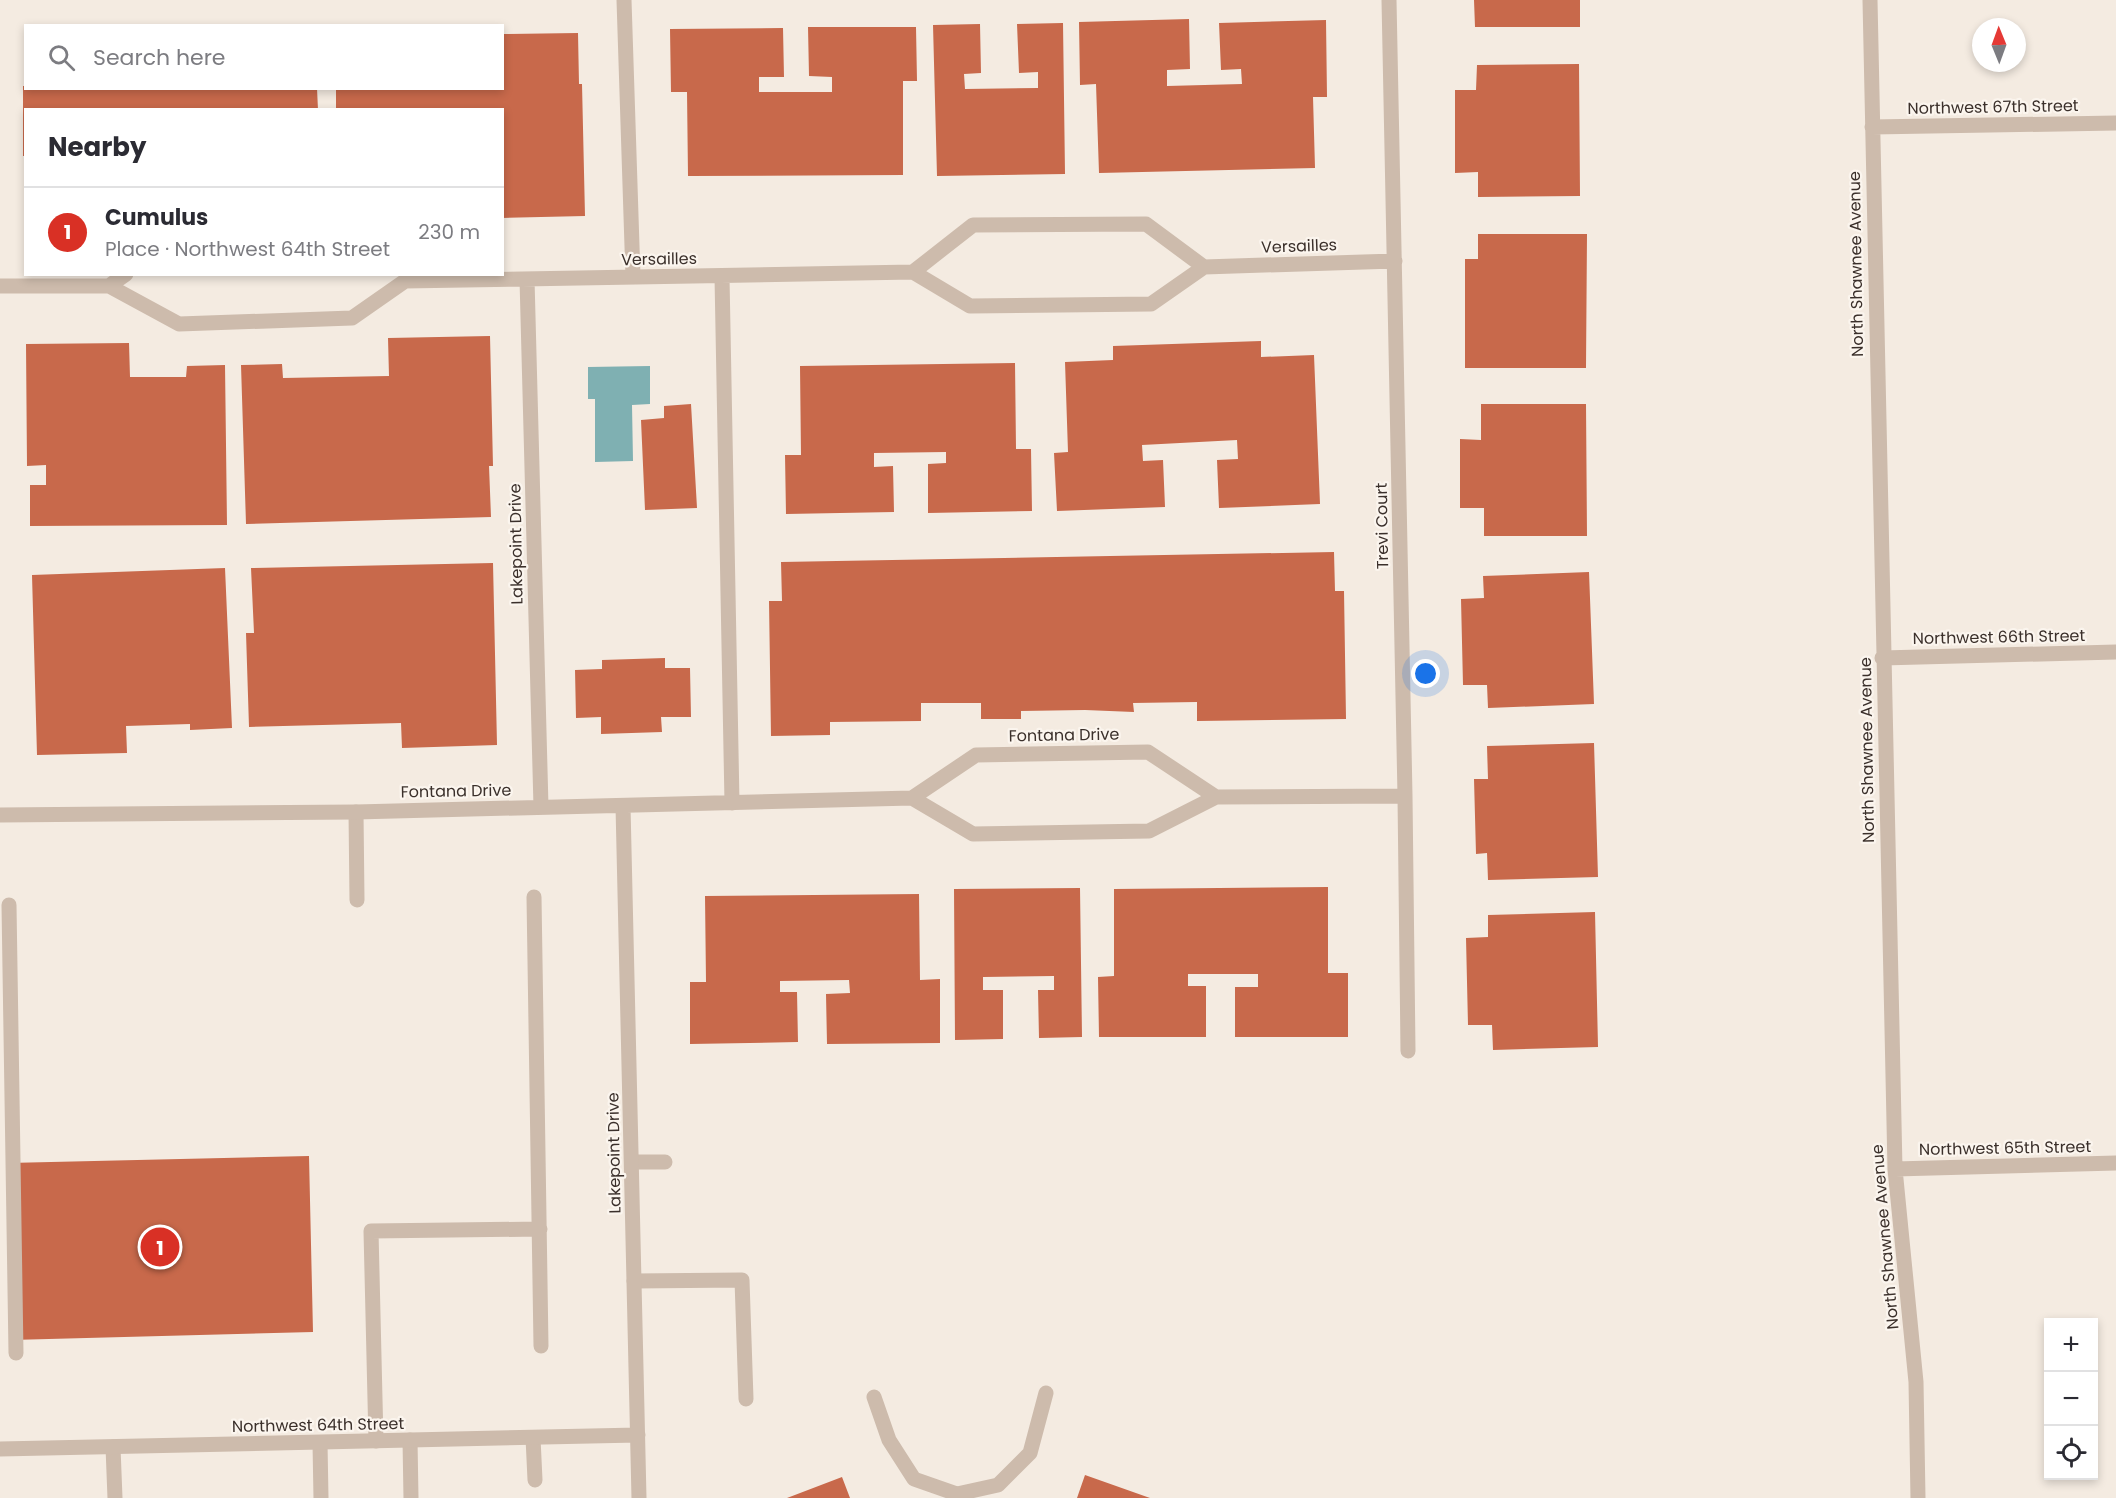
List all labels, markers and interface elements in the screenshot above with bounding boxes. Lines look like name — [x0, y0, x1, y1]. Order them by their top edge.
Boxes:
north arrow — [1972, 18, 2026, 72]
search box — [24, 24, 504, 90]
icon: search — [45, 41, 78, 74]
text: Search here — [93, 42, 226, 73]
street label: Northwest 67th Street — [1907, 94, 2079, 120]
text: Nearby — [48, 129, 146, 165]
street label: North Shawnee Avenue — [1843, 171, 1869, 357]
text: Cumulus — [105, 202, 208, 233]
text: 1 — [64, 218, 71, 246]
text: 230 m — [418, 218, 480, 246]
street label: Versailles — [1261, 233, 1337, 259]
text: Place · Northwest 64th Street — [105, 235, 390, 263]
street label: Versailles — [621, 247, 697, 271]
street label: Trevi Court — [1370, 482, 1394, 569]
street label: Lakepoint Drive — [503, 483, 529, 605]
street label: Northwest 66th Street — [1913, 624, 2086, 650]
street label: North Shawnee Avenue — [1854, 657, 1880, 843]
your location — [1411, 659, 1440, 688]
street label: Fontana Drive — [1008, 723, 1120, 747]
street label: Fontana Drive — [400, 779, 512, 803]
street label: Lakepoint Drive — [601, 1092, 627, 1214]
street label: Northwest 65th Street — [1919, 1135, 2092, 1161]
street label: North Shawnee Avenue — [1865, 1143, 1905, 1331]
pin: 1 — [140, 1224, 180, 1270]
map controls — [2044, 1318, 2098, 1480]
button: + — [2044, 1318, 2098, 1372]
button: − — [2044, 1372, 2098, 1426]
street label: Northwest 64th Street — [232, 1412, 405, 1438]
button: locate — [2044, 1426, 2098, 1480]

